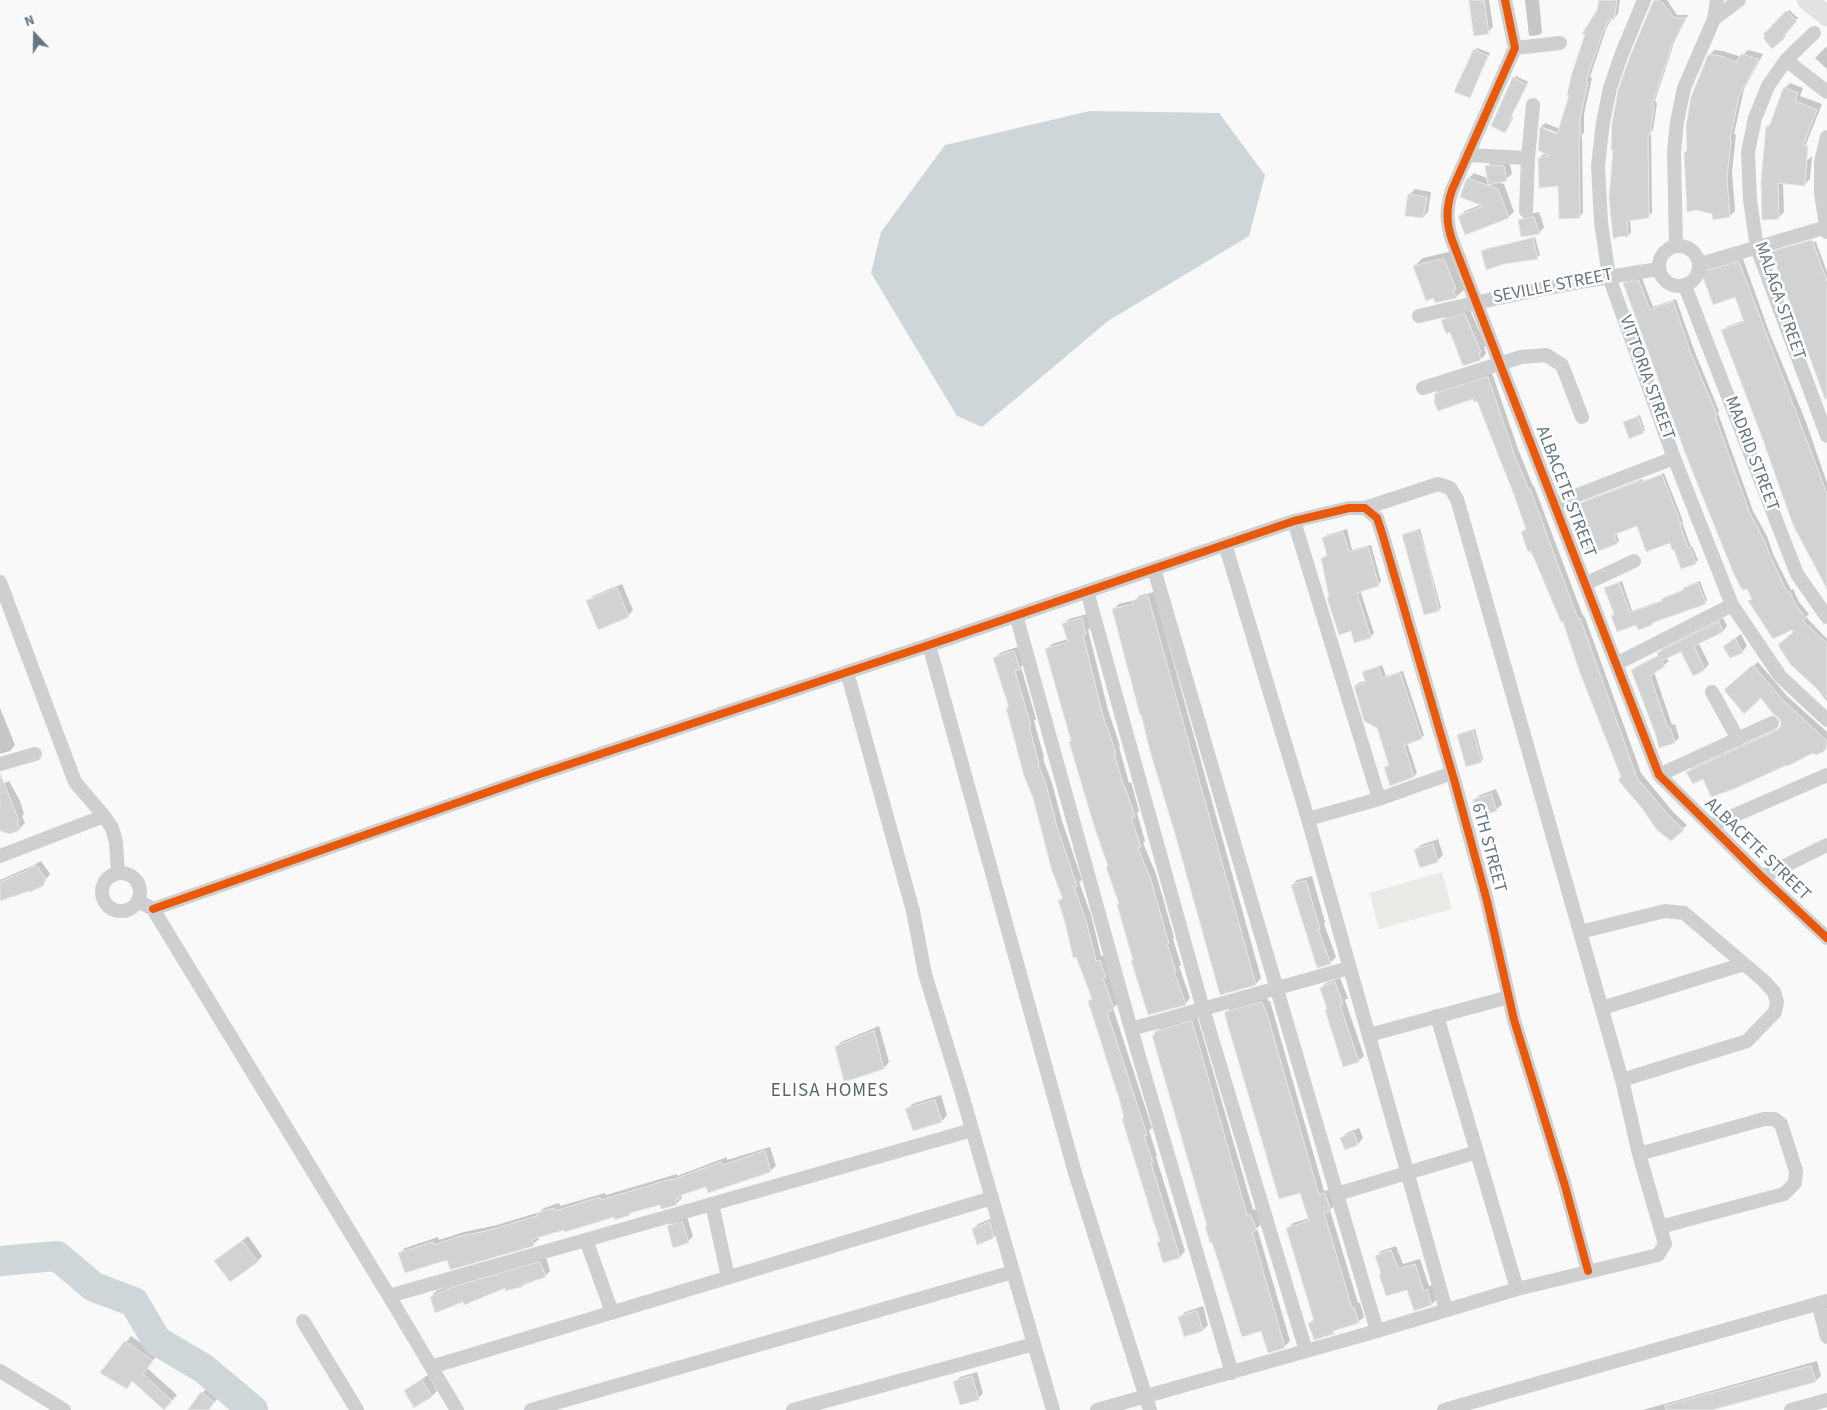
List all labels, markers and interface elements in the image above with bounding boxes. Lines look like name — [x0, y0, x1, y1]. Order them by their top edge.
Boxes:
north arrow — [10, 10, 60, 60]
text: N — [22, 10, 38, 32]
street label: MALAGA STREET — [1749, 239, 1809, 363]
street label: SEVILLE STREET — [1491, 265, 1615, 309]
street label: VITTORIA STREET — [1613, 313, 1679, 443]
street label: MADRID STREET — [1719, 393, 1783, 515]
street label: ALBACETE STREET — [1530, 423, 1600, 561]
street label: ALBACETE STREET — [1700, 794, 1814, 906]
street label: 6TH STREET — [1466, 801, 1510, 895]
district label: ELISA HOMES — [769, 1081, 891, 1103]

